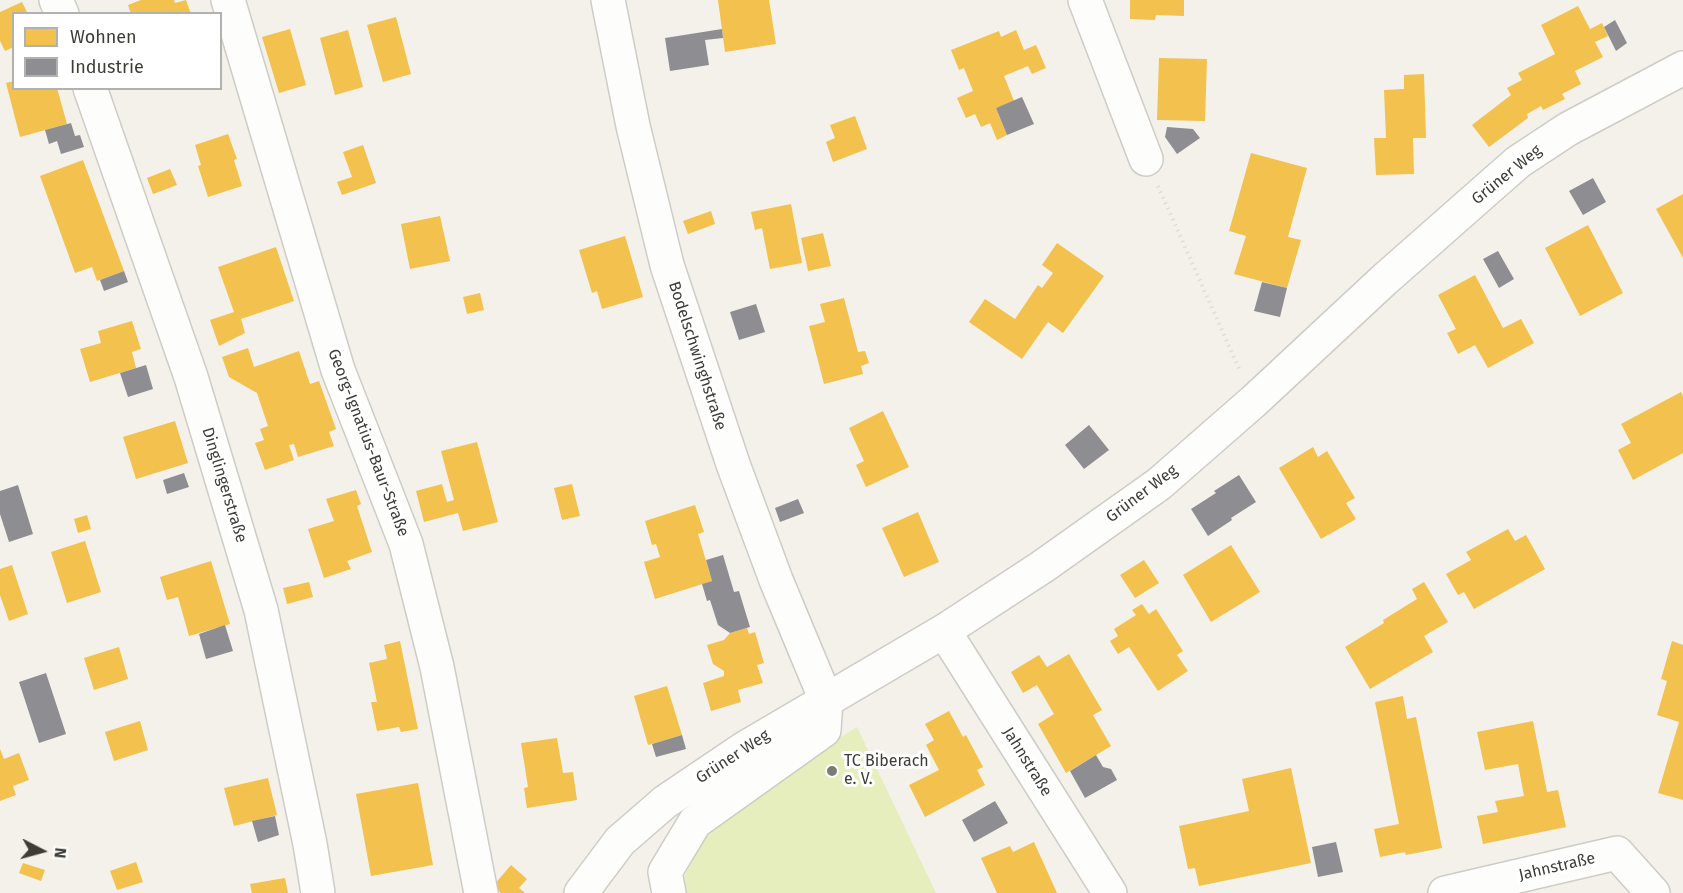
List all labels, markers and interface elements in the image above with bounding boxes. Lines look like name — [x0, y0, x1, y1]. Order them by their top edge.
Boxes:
legend — [12, 12, 222, 90]
text: Wohnen — [70, 26, 137, 48]
text: Industrie — [70, 56, 144, 78]
street label: Grüner Weg — [1468, 141, 1546, 209]
street label: Bodelschwinghstraße — [664, 279, 730, 433]
street label: Georg-Ignatius-Baur-Straße — [323, 346, 413, 540]
street label: Dinglingerstraße — [197, 425, 251, 545]
street label: Grüner Weg — [1103, 461, 1181, 527]
street label: Jahnstraße — [998, 724, 1056, 800]
street label: Grüner Weg — [692, 726, 774, 788]
place label: TC Biberach e. V. — [844, 752, 929, 790]
marker: TC Biberach e. V. — [825, 764, 839, 778]
north arrow — [12, 821, 72, 881]
text: N — [50, 847, 70, 859]
street label: Jahnstraße — [1517, 849, 1597, 885]

